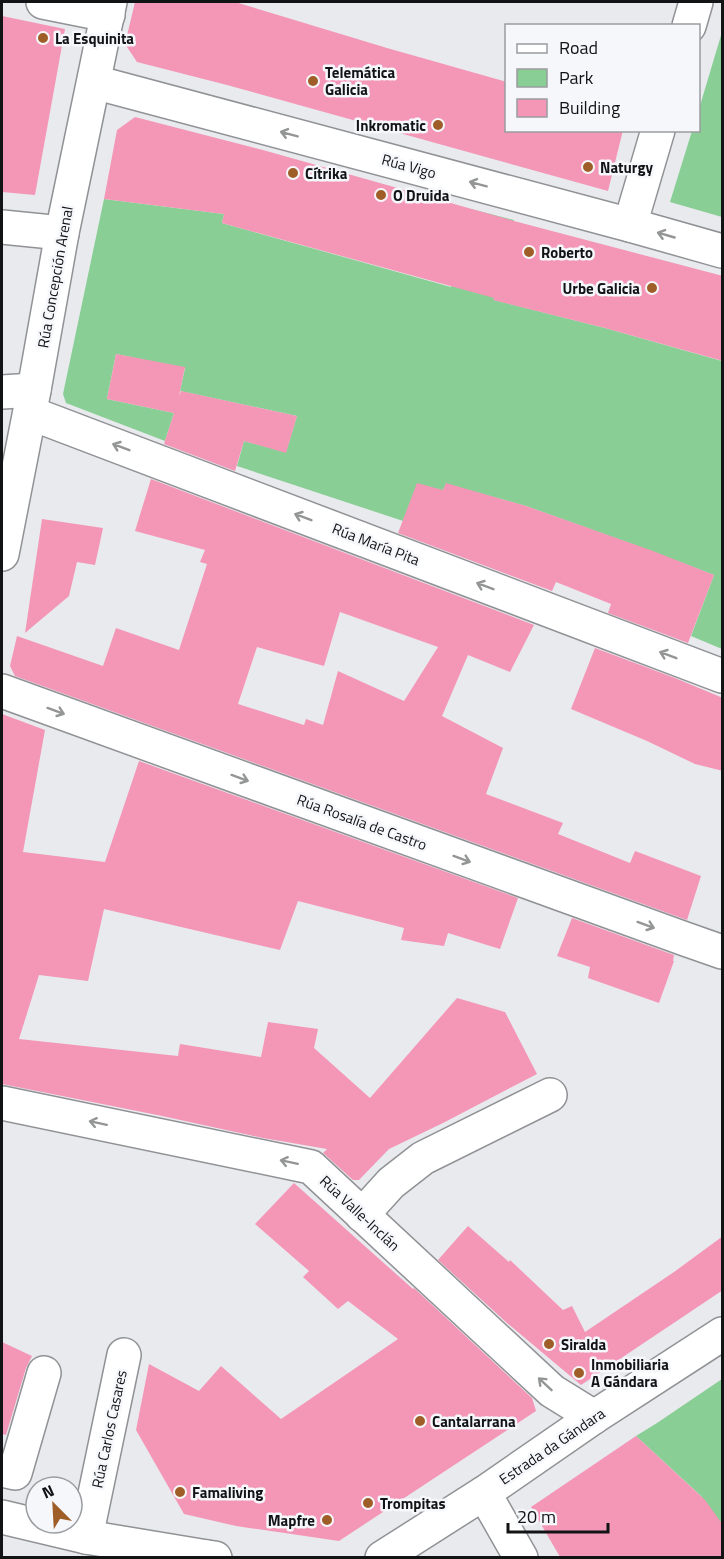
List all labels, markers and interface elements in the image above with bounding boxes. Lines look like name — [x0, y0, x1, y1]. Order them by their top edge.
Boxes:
legend — [505, 24, 700, 132]
place label: La Esquinita — [55, 27, 134, 50]
marker: La Esquinita — [36, 31, 50, 45]
text: Road — [559, 34, 598, 61]
place label: Telemática Galicia — [325, 61, 395, 101]
text: Park — [559, 64, 594, 91]
marker: Telemática Galicia — [306, 74, 320, 88]
text: Building — [559, 94, 620, 121]
place label: Inkromatic — [356, 114, 426, 137]
marker: Inkromatic — [431, 118, 445, 132]
one-way arrow — [280, 128, 299, 140]
street label: Rúa Vigo — [379, 148, 439, 184]
place label: Naturgy — [600, 156, 653, 179]
marker: Naturgy — [581, 160, 595, 174]
place label: Cítrika — [305, 162, 348, 185]
marker: Cítrika — [286, 166, 300, 180]
one-way arrow — [469, 178, 488, 190]
place label: O Druida — [393, 184, 450, 207]
marker: O Druida — [374, 188, 388, 202]
street label: Rúa Concepción Arenal — [31, 204, 79, 350]
one-way arrow — [657, 229, 676, 240]
place label: Roberto — [541, 241, 593, 264]
marker: Roberto — [522, 245, 536, 259]
place label: Urbe Galicia — [563, 277, 640, 300]
marker: Urbe Galicia — [645, 281, 659, 295]
one-way arrow — [112, 441, 131, 452]
one-way arrow — [294, 510, 313, 521]
street label: Rúa María Pita — [329, 517, 424, 571]
one-way arrow — [477, 580, 495, 591]
one-way arrow — [659, 649, 678, 660]
one-way arrow — [47, 706, 65, 717]
one-way arrow — [230, 773, 249, 784]
street label: Rúa Rosalía de Castro — [294, 788, 430, 856]
one-way arrow — [453, 854, 471, 865]
one-way arrow — [636, 921, 655, 932]
one-way arrow — [89, 1117, 108, 1128]
one-way arrow — [280, 1156, 299, 1167]
street label: Rúa Valle-Inclán — [315, 1170, 405, 1256]
place label: Siralda — [561, 1333, 607, 1356]
marker: Siralda — [542, 1337, 556, 1351]
place label: Inmobiliaria A Gándara — [591, 1353, 669, 1393]
marker: Inmobiliaria A Gándara — [572, 1366, 586, 1380]
street label: Rúa Carlos Casares — [85, 1368, 133, 1490]
one-way arrow — [538, 1377, 553, 1391]
street label: Estrada da Gándara — [494, 1402, 610, 1490]
place label: Cantalarrana — [432, 1410, 516, 1433]
marker: Cantalarrana — [413, 1414, 427, 1428]
north arrow — [24, 1475, 84, 1535]
text: N — [38, 1478, 58, 1505]
place label: Famaliving — [192, 1481, 263, 1504]
marker: Famaliving — [173, 1485, 187, 1499]
place label: Trompitas — [380, 1492, 446, 1515]
marker: Trompitas — [361, 1496, 375, 1510]
scale bar — [508, 1496, 608, 1534]
text: 20 m — [517, 1503, 556, 1530]
place label: Mapfre — [268, 1509, 315, 1532]
marker: Mapfre — [320, 1513, 334, 1527]

